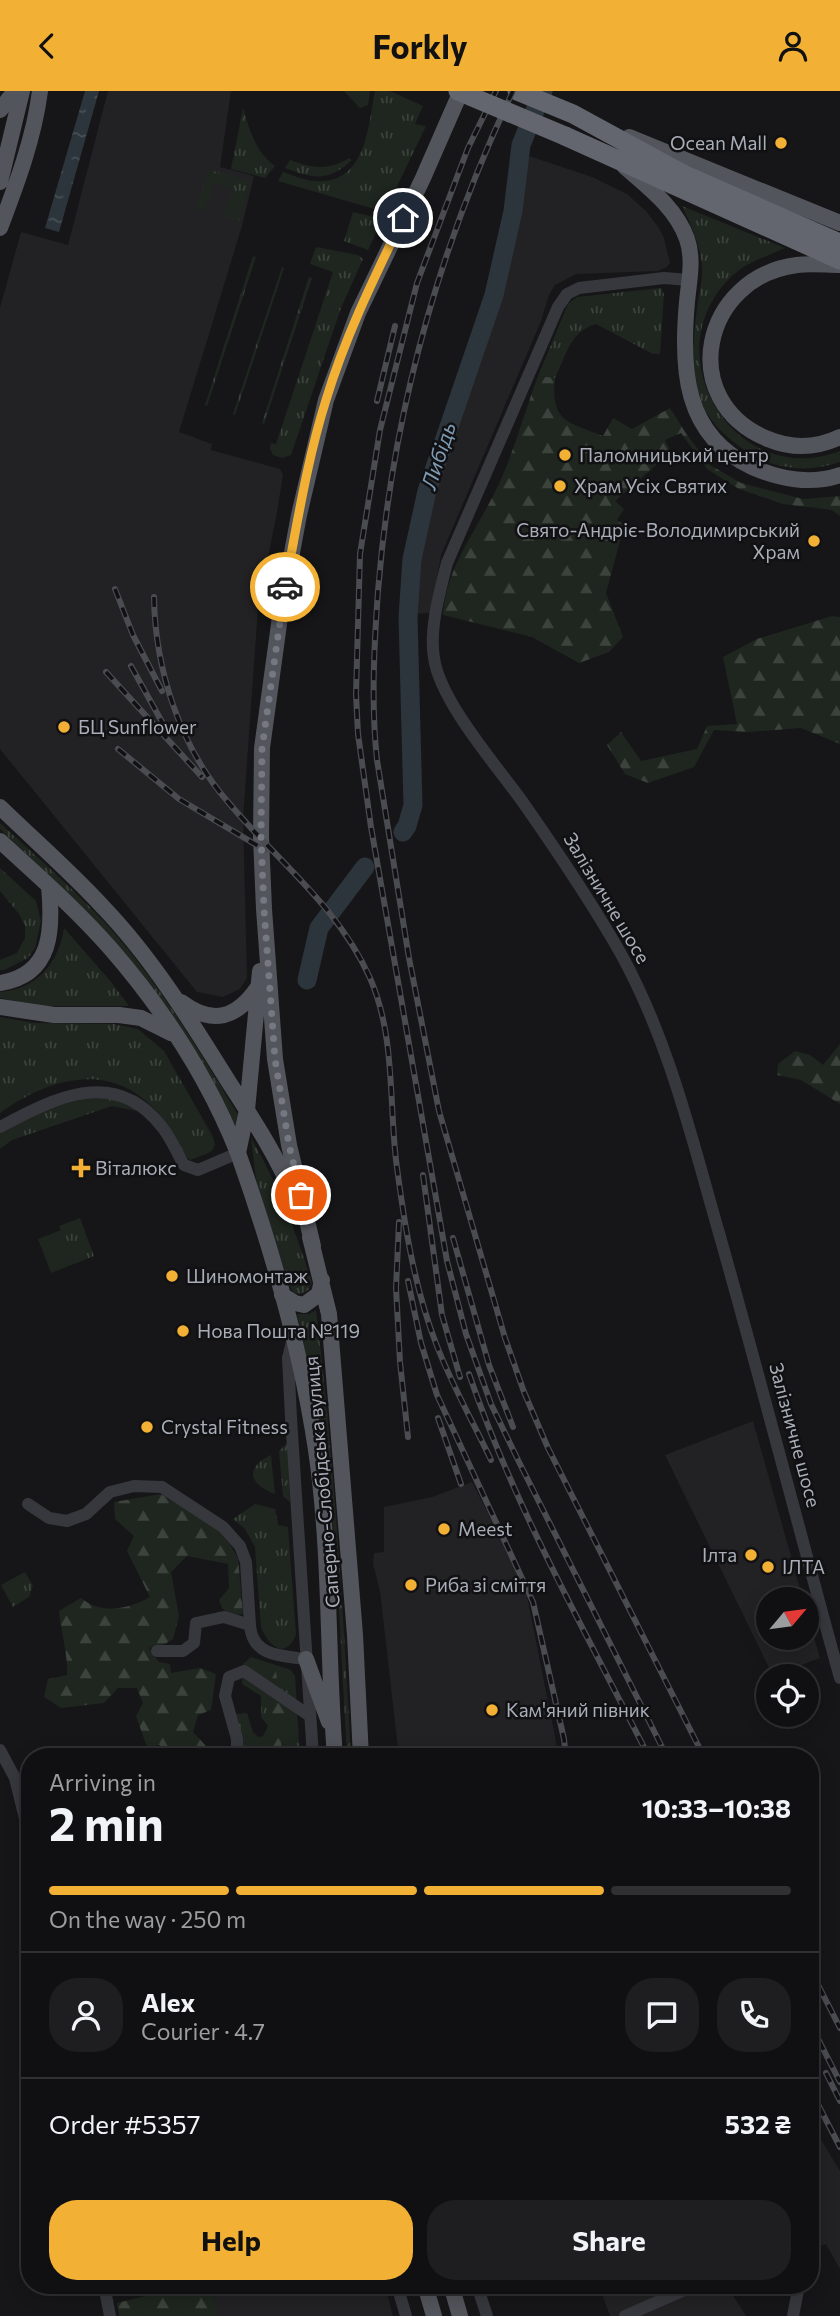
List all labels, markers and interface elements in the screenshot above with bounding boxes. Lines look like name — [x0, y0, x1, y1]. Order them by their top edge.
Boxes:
text: Forkly — [372, 26, 468, 66]
icon: back — [28, 27, 66, 65]
icon: person — [774, 27, 812, 65]
place label: Ocean Mall — [670, 131, 767, 154]
marker: Ocean Mall — [773, 135, 789, 151]
pin — [373, 188, 433, 248]
icon: home — [384, 199, 422, 237]
water label: Либідь — [415, 419, 460, 493]
place label: Паломницький центр — [579, 443, 769, 466]
marker: Паломницький центр — [557, 447, 573, 463]
place label: Храм Усіх Святих — [574, 474, 727, 497]
marker: Храм Усіх Святих — [552, 478, 568, 494]
place label: Свято-Андріє-Володимирський Храм — [516, 518, 800, 563]
marker: Свято-Андріє-Володимирський Храм — [806, 533, 822, 549]
courier — [250, 552, 320, 622]
icon: car — [266, 568, 304, 606]
place label: БЦ Sunflower — [78, 715, 197, 738]
marker: БЦ Sunflower — [56, 719, 72, 735]
street label: Залізничне шосе — [559, 828, 656, 967]
place label: Віталюкс — [95, 1156, 177, 1179]
marker: Віталюкс — [73, 1160, 89, 1176]
pin — [271, 1165, 331, 1225]
icon: bag — [282, 1176, 320, 1214]
place label: Шиномонтаж — [186, 1264, 308, 1287]
marker: Шиномонтаж — [164, 1268, 180, 1284]
place label: Нова Пошта №119 — [197, 1319, 360, 1342]
marker: Нова Пошта №119 — [175, 1323, 191, 1339]
street label: Саперно-Слобідська вулиця — [299, 1355, 344, 1609]
street label: Залізничне шосе — [765, 1360, 826, 1510]
place label: Crystal Fitness — [161, 1415, 288, 1438]
marker: Crystal Fitness — [139, 1419, 155, 1435]
place label: Meest — [458, 1517, 513, 1540]
marker: Meest — [436, 1521, 452, 1537]
place label: Ілта — [702, 1543, 737, 1566]
marker: Ілта — [743, 1547, 759, 1563]
place label: ІЛТА — [782, 1555, 825, 1578]
marker: ІЛТА — [760, 1559, 776, 1575]
place label: Риба зі сміття — [425, 1573, 546, 1596]
marker: Риба зі сміття — [403, 1577, 419, 1593]
north arrow — [756, 1587, 819, 1650]
map controls — [756, 1587, 819, 1727]
button: locate — [756, 1664, 819, 1727]
place label: Кам'яний півник — [506, 1698, 650, 1721]
marker: Кам'яний півник — [484, 1702, 500, 1718]
text: Arriving in — [49, 1768, 156, 1796]
text: 10:33–10:38 — [642, 1792, 791, 1823]
text: 2 min — [49, 1794, 164, 1850]
text: On the way · 250 m — [49, 1905, 246, 1933]
button: person — [49, 1978, 123, 2052]
button: chat — [625, 1978, 699, 2052]
button: phone — [717, 1978, 791, 2052]
text: Alex — [141, 1986, 195, 2017]
text: Courier · 4.7 — [141, 2017, 265, 2045]
text: Order #5357 — [49, 2108, 200, 2139]
text: 532 ₴ — [725, 2108, 791, 2139]
button: Help — [49, 2200, 413, 2280]
button: Share — [427, 2200, 791, 2280]

